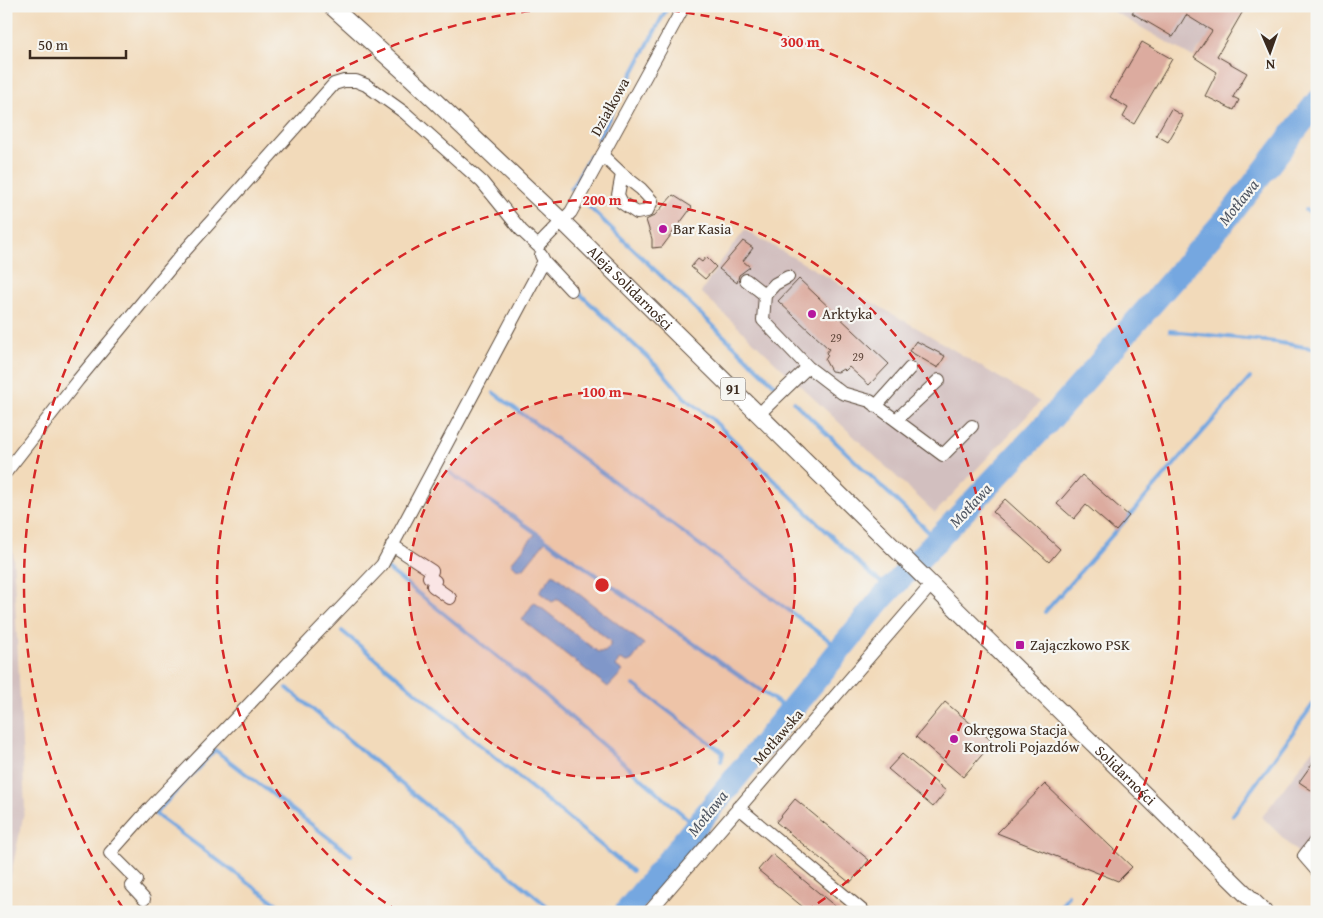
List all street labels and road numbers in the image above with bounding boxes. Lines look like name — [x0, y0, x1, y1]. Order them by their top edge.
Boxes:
street label: Działkowa — [585, 74, 634, 140]
street label: Aleja Solidarności — [583, 241, 678, 335]
road number: 91 — [720, 378, 746, 400]
street label: Motławska — [747, 704, 808, 769]
street label: Solidarności — [1091, 740, 1161, 810]

